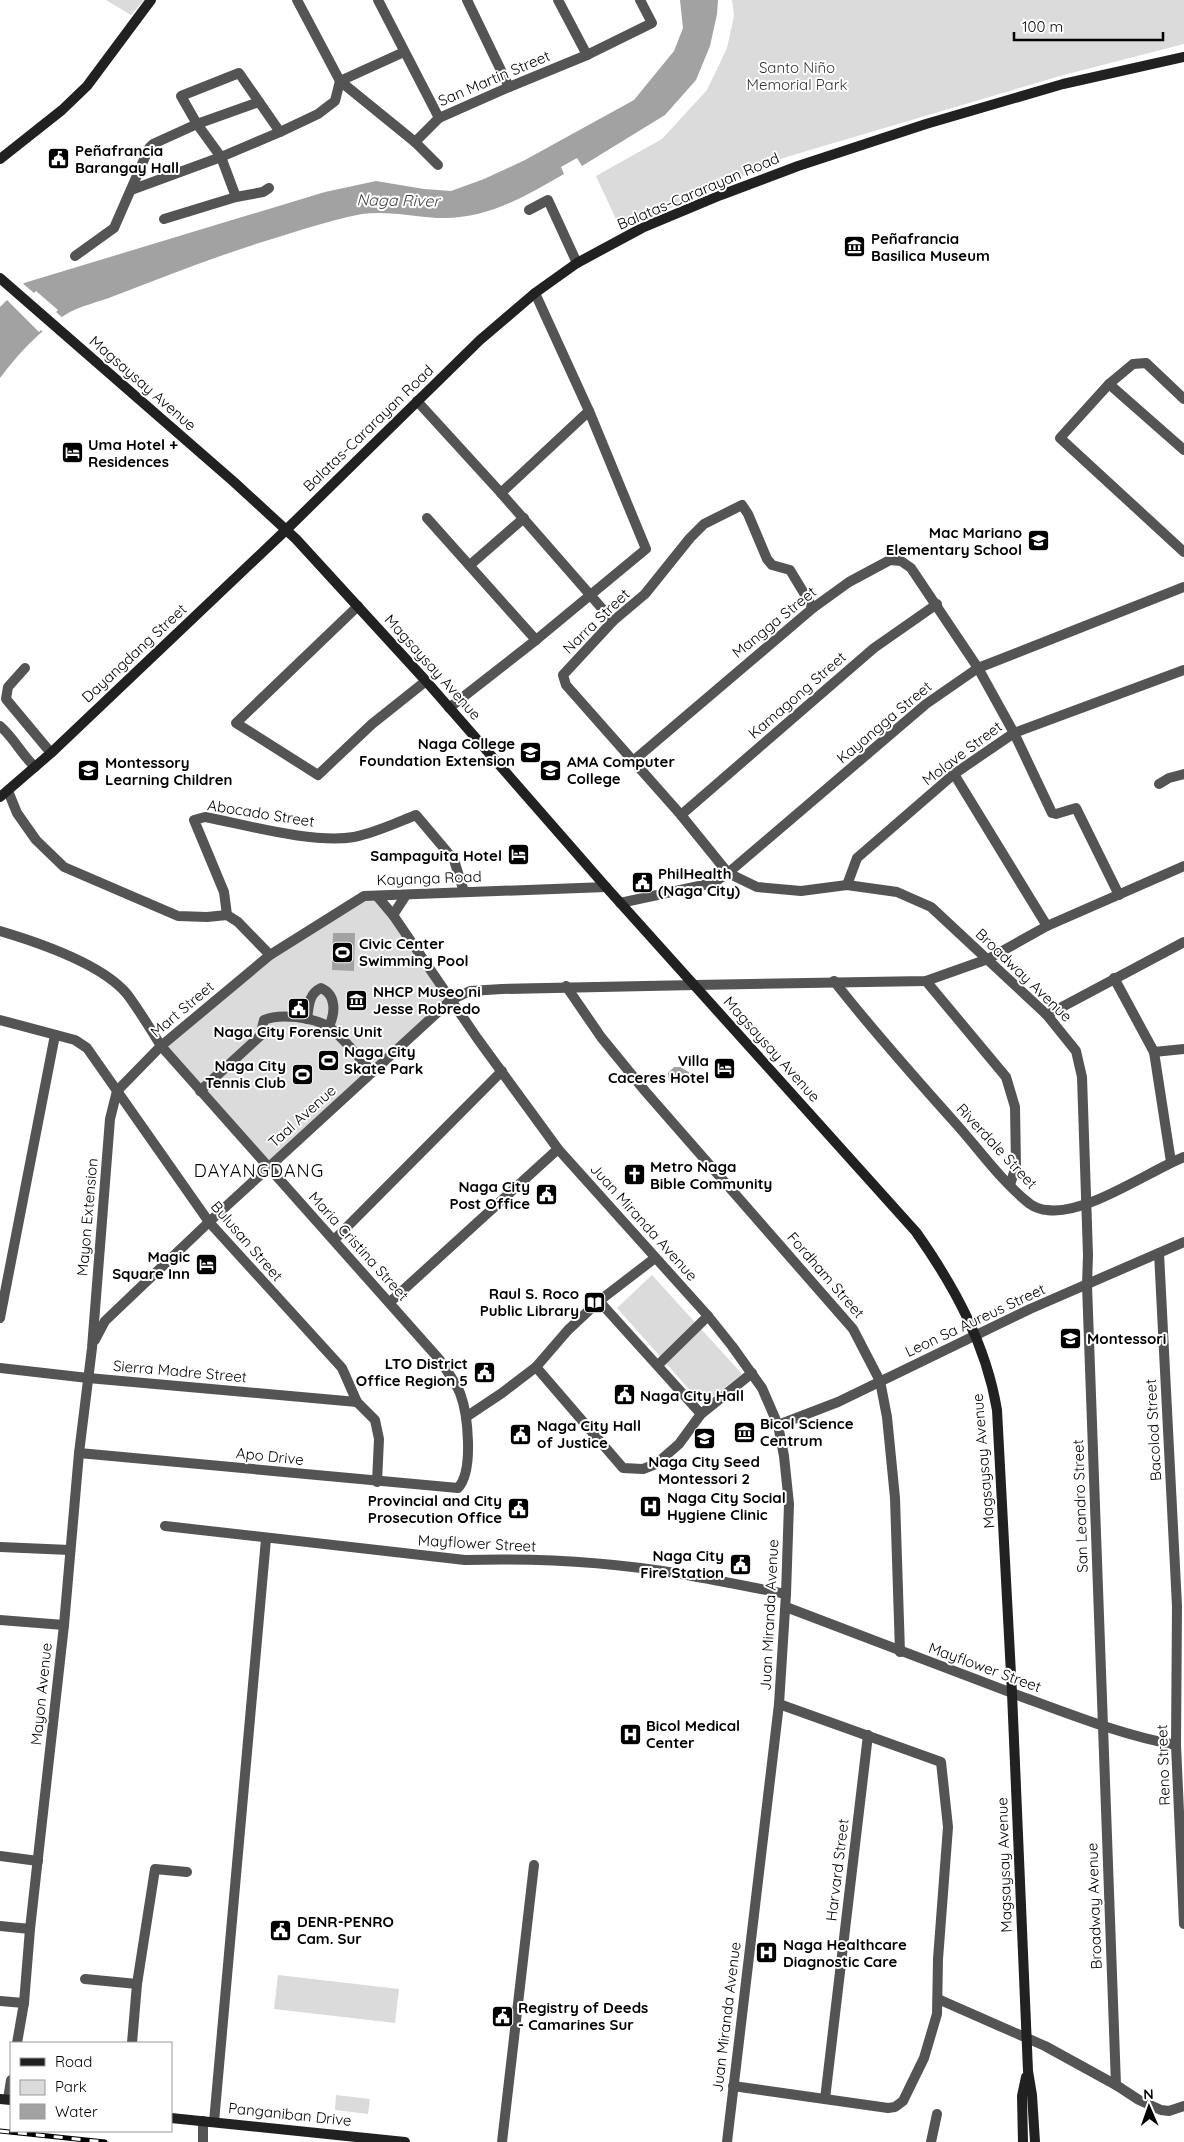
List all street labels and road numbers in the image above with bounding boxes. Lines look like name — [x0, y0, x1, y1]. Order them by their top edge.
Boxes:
street label: San Martin Street — [435, 46, 553, 110]
street label: Balatas-Cararayan Road — [614, 148, 782, 234]
street label: Magsaysay Avenue — [86, 331, 200, 435]
street label: Balatas-Cararayan Road — [299, 361, 437, 495]
street label: Mangga Street — [728, 582, 820, 662]
street label: Narra Street — [559, 584, 633, 658]
street label: Dayangdang Street — [78, 599, 190, 707]
street label: Magsaysay Avenue — [381, 610, 485, 724]
street label: Kamagong Street — [744, 647, 850, 743]
street label: Kayangga Street — [833, 677, 935, 767]
street label: Molave Street — [918, 717, 1006, 789]
street label: Abocado Street — [206, 795, 316, 831]
street label: Kayanga Road — [376, 867, 482, 889]
street label: Broadway Avenue — [972, 924, 1076, 1026]
street label: Mart Street — [146, 977, 218, 1041]
street label: Magsaysay Avenue — [720, 992, 824, 1106]
street label: Taal Avenue — [264, 1081, 340, 1151]
street label: Riverdale Street — [953, 1099, 1041, 1193]
street label: Mayon Extension — [72, 1157, 102, 1277]
street label: Juan Miranda Avenue — [586, 1159, 702, 1285]
street label: Maria Cristina Street — [305, 1187, 413, 1305]
street label: Bulusan Street — [207, 1197, 287, 1285]
street label: Fordham Street — [783, 1228, 869, 1322]
street label: Leon Sa Aureus Street — [902, 1279, 1048, 1361]
street label: Sierra Madre Street — [112, 1356, 248, 1386]
street label: Bacolod Street — [1141, 1378, 1165, 1482]
street label: Magsaysay Avenue — [968, 1393, 998, 1529]
street label: San Leandro Street — [1068, 1439, 1092, 1573]
street label: Apo Drive — [235, 1443, 305, 1469]
street label: Mayflower Street — [417, 1530, 537, 1556]
street label: Juan Miranda Avenue — [756, 1539, 782, 1691]
street label: Mayflower Street — [926, 1638, 1044, 1696]
street label: Mayon Avenue — [26, 1642, 56, 1746]
street label: Reno Street — [1152, 1724, 1174, 1806]
street label: Magsaysay Avenue — [992, 1797, 1016, 1933]
street label: Harvard Street — [821, 1818, 853, 1922]
street label: Broadway Avenue — [1082, 1842, 1106, 1970]
street label: Juan Miranda Avenue — [707, 1941, 745, 2093]
street label: Panganiban Drive — [227, 2098, 353, 2130]

